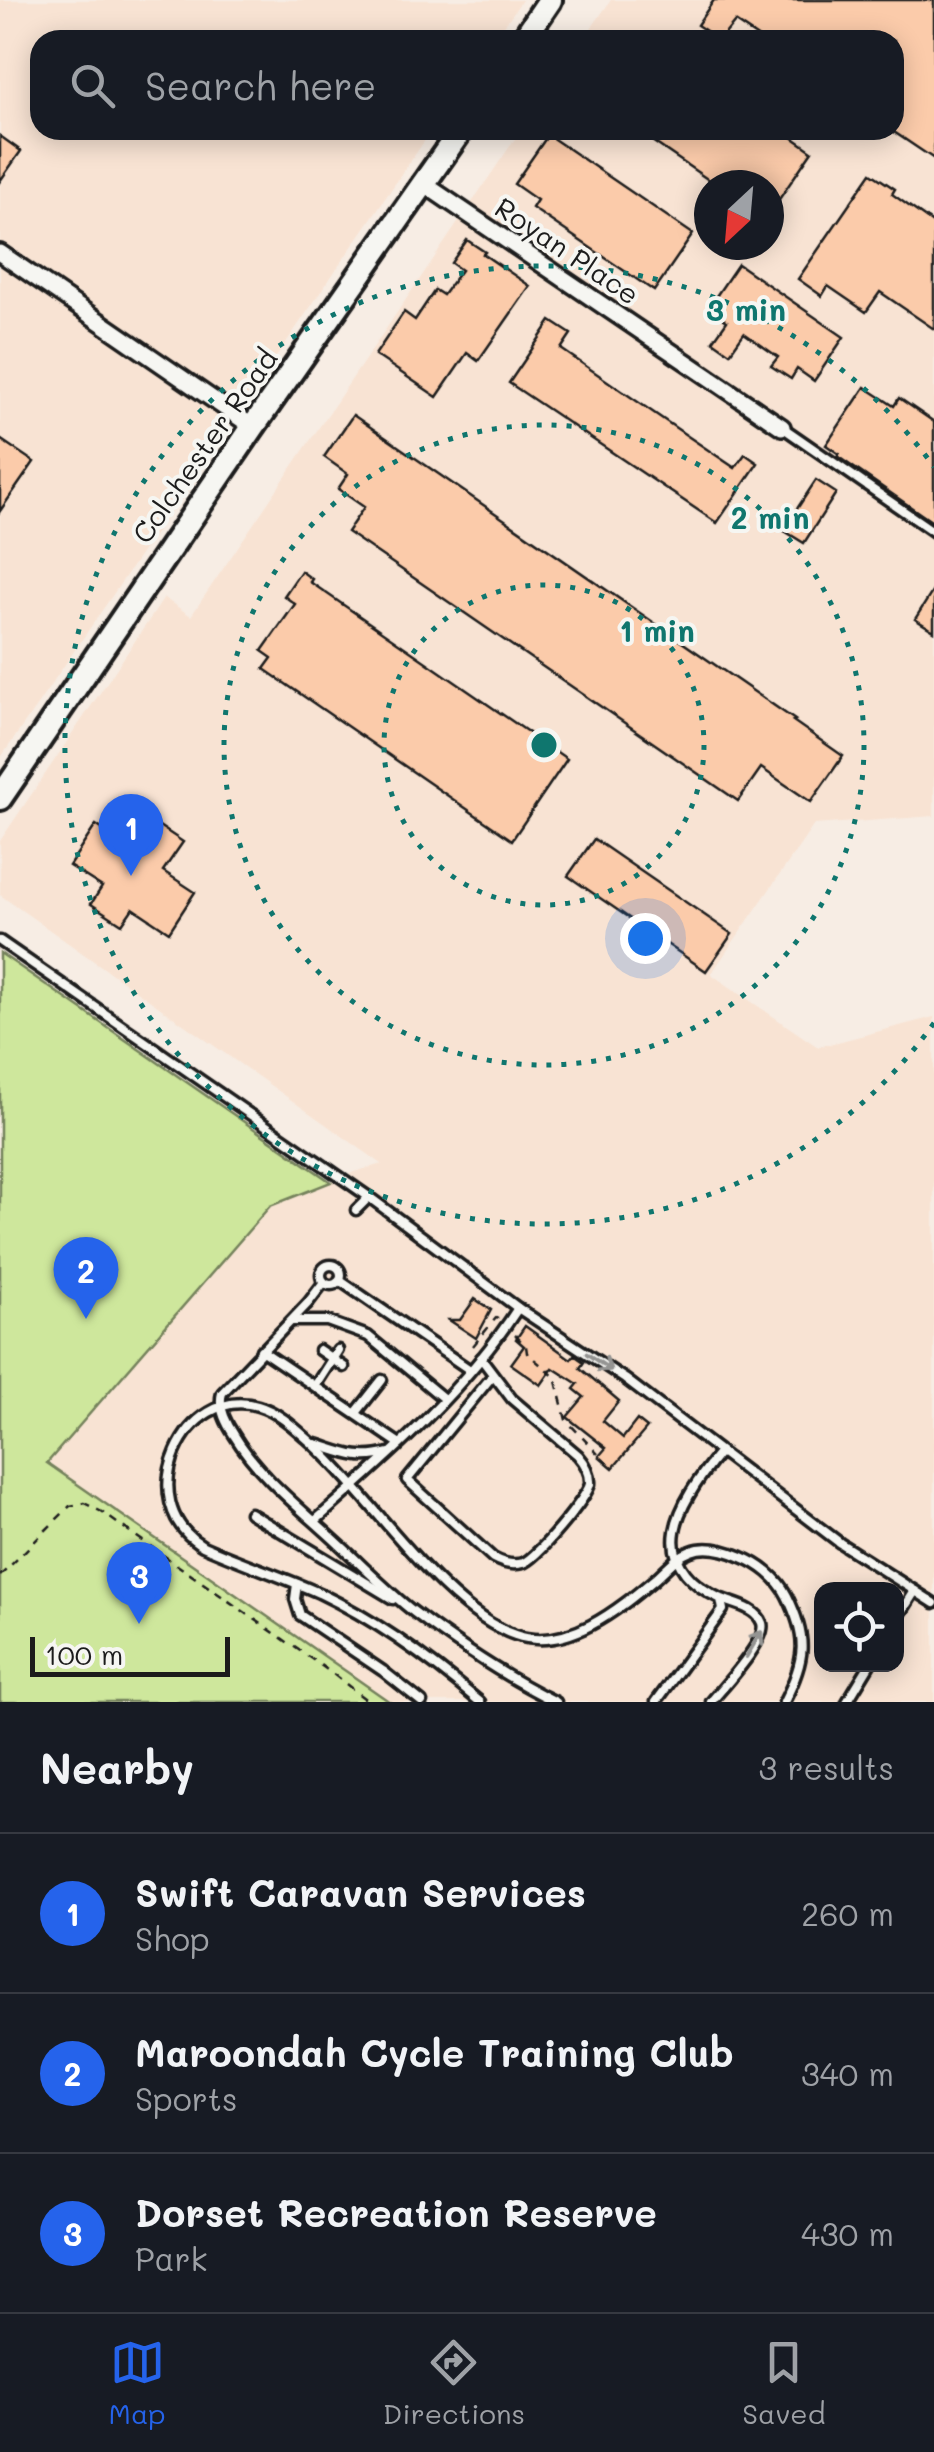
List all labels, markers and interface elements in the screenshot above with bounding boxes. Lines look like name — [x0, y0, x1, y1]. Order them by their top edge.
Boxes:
search box — [30, 30, 904, 140]
icon: search — [65, 58, 120, 113]
text: Search here — [145, 60, 376, 110]
north arrow — [694, 170, 784, 260]
street label: Royan Place — [488, 189, 647, 312]
text: 3 min — [706, 289, 786, 329]
street label: Colchester Road — [124, 341, 285, 550]
text: 2 min — [731, 497, 809, 537]
text: 1 min — [619, 610, 695, 650]
centre of rings — [526, 727, 562, 763]
pin: 1 — [98, 794, 164, 876]
your location — [620, 913, 671, 964]
pin: 2 — [54, 1236, 118, 1319]
one-way arrow — [584, 1351, 613, 1372]
pin: 3 — [106, 1542, 172, 1624]
map controls — [814, 1582, 904, 1672]
button: locate — [814, 1582, 904, 1672]
one-way arrow — [744, 1630, 764, 1659]
scale bar — [30, 1632, 230, 1676]
text: 100 m — [45, 1636, 123, 1672]
text: Nearby — [40, 1740, 194, 1795]
text: 3 results — [758, 1746, 894, 1788]
text: Swift Caravan Services — [135, 1867, 586, 1917]
text: 1 — [65, 1892, 80, 1934]
text: 260 m — [801, 1892, 894, 1934]
text: Shop — [135, 1917, 210, 1959]
text: Maroondah Cycle Training Club — [135, 2027, 734, 2077]
text: 2 — [64, 2052, 81, 2094]
text: 340 m — [801, 2052, 894, 2094]
text: Sports — [135, 2077, 237, 2119]
text: Dorset Recreation Reserve — [135, 2187, 657, 2237]
text: 3 — [63, 2212, 82, 2254]
text: 430 m — [801, 2212, 894, 2254]
text: Park — [135, 2237, 208, 2279]
tab: Map — [109, 2335, 166, 2431]
tab: Directions — [383, 2335, 525, 2431]
tab: Saved — [742, 2335, 825, 2431]

